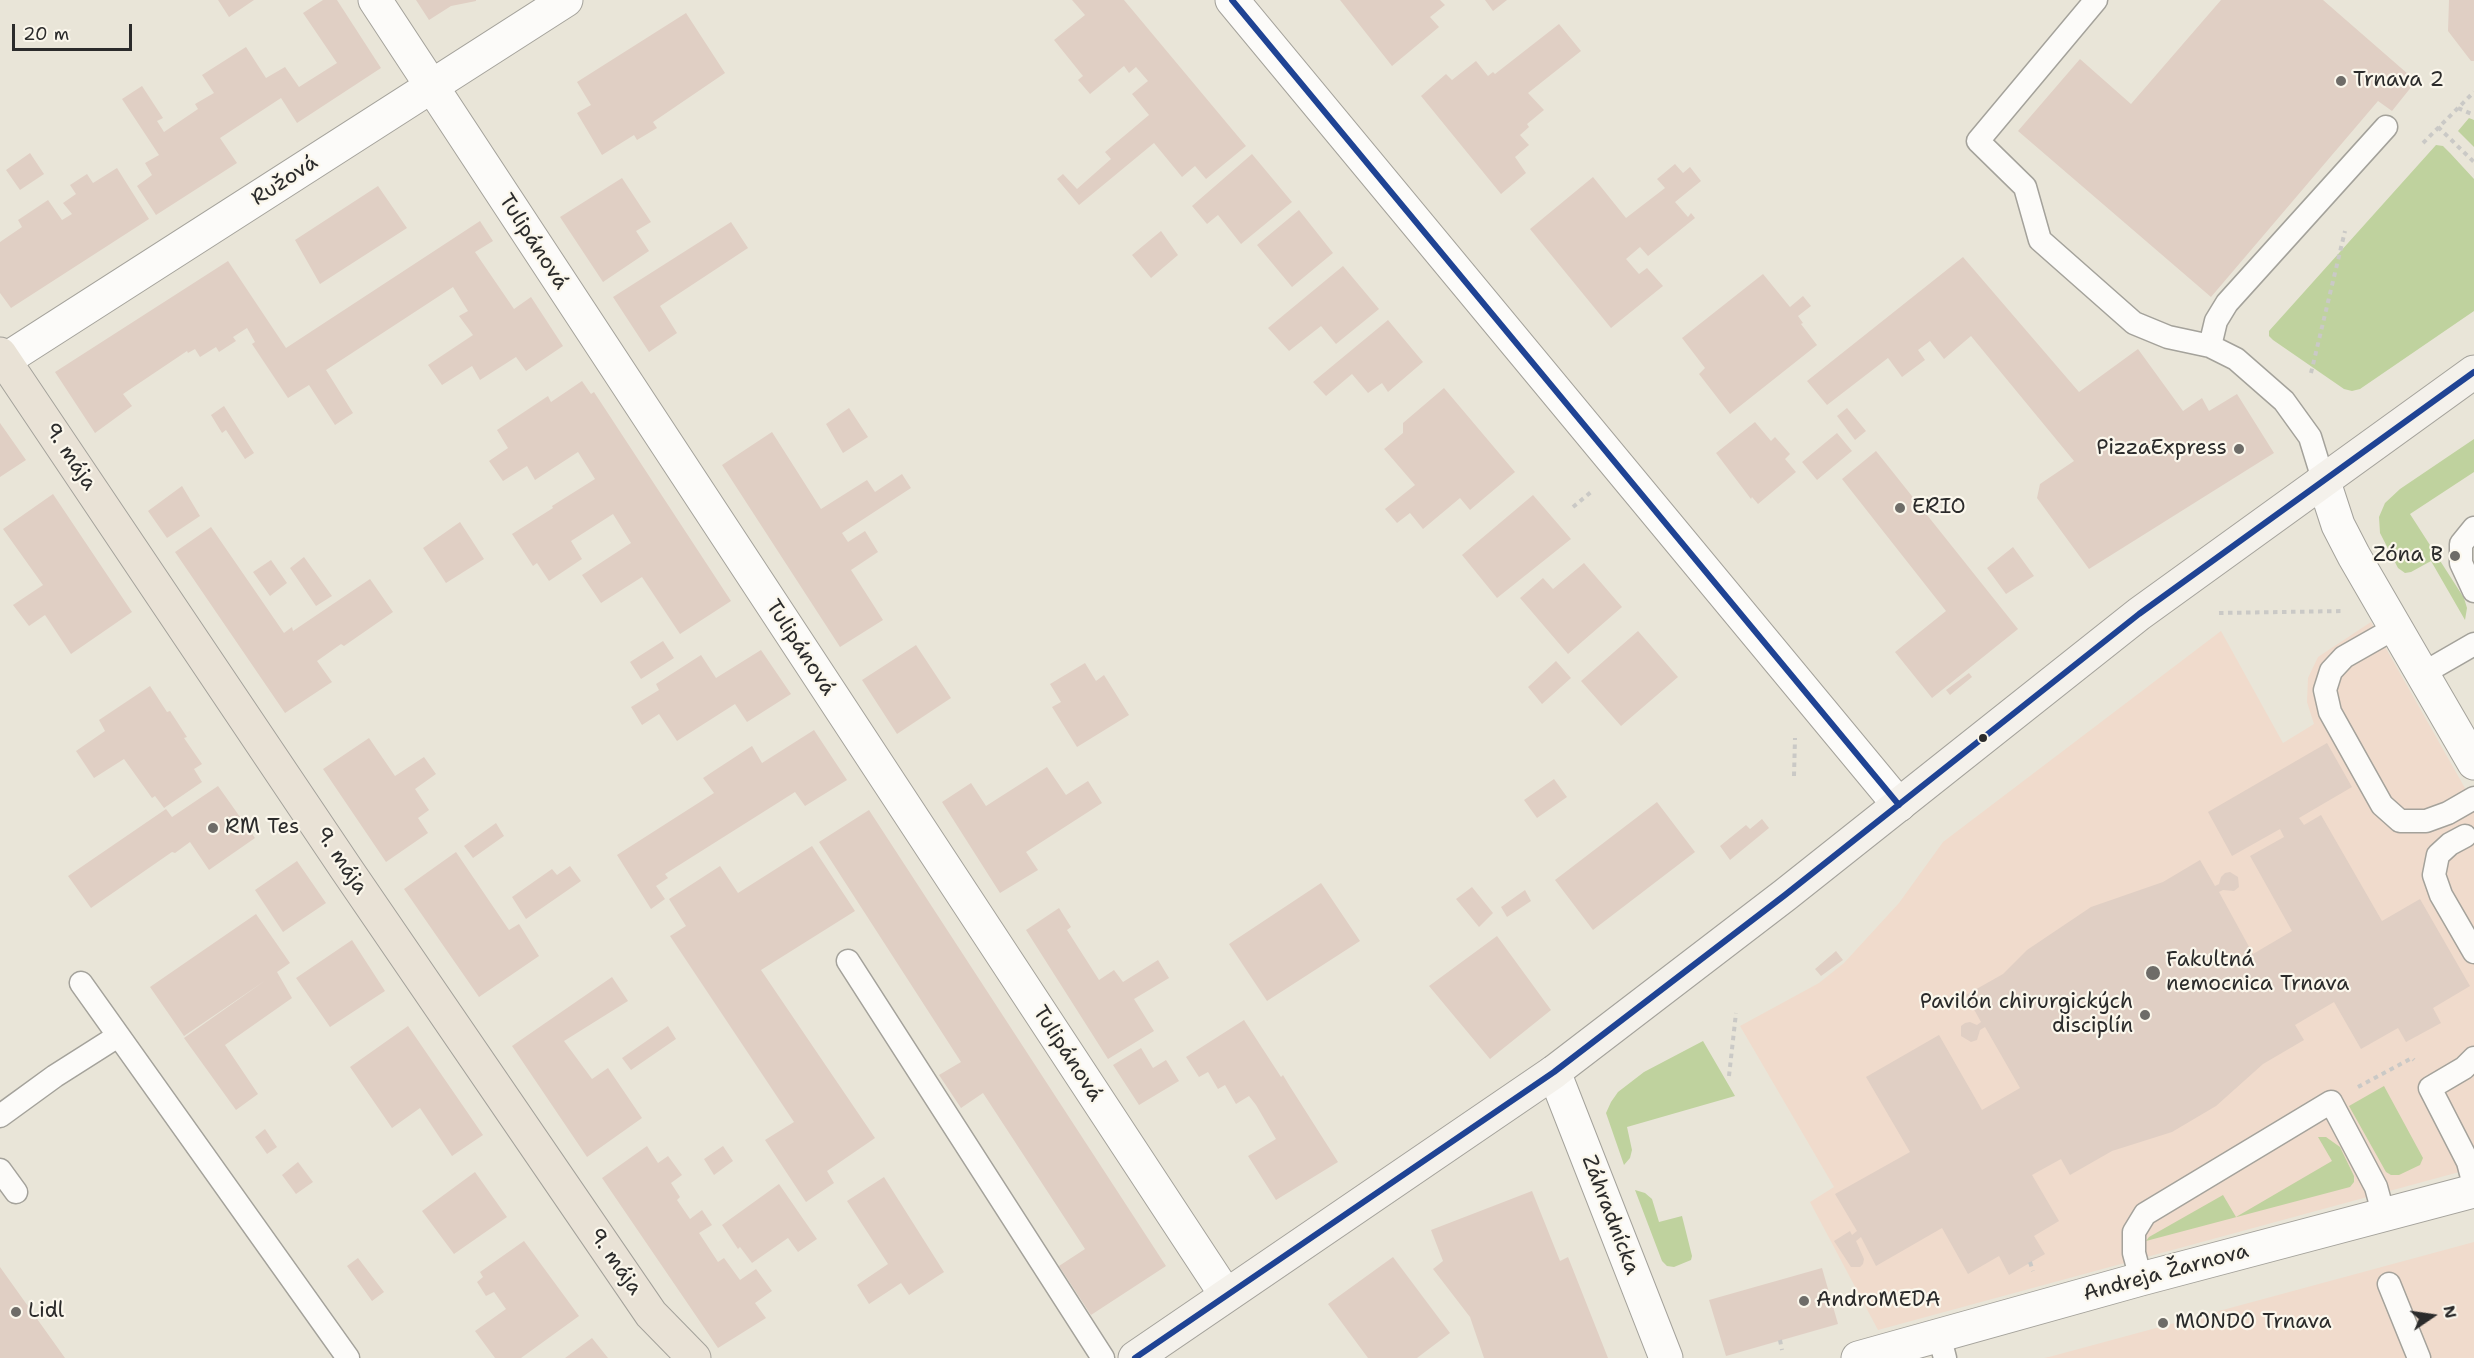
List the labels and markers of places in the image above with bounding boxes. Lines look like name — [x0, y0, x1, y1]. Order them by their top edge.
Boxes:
place label: Trnava 2 — [2353, 68, 2444, 94]
marker: Trnava 2 — [2334, 74, 2348, 88]
place label: PizzaExpress — [2096, 436, 2227, 462]
marker: PizzaExpress — [2232, 442, 2246, 456]
place label: ERIO — [1912, 495, 1966, 521]
marker: ERIO — [1893, 501, 1907, 515]
place label: Zóna B — [2373, 543, 2443, 569]
marker: Zóna B — [2448, 549, 2462, 563]
unlabelled marker — [1977, 732, 1989, 744]
place label: RM Tes — [225, 815, 299, 841]
marker: RM Tes — [206, 821, 220, 835]
place label: Fakultná nemocnica Trnava — [2166, 948, 2349, 998]
marker: Fakultná nemocnica Trnava — [2144, 964, 2162, 982]
place label: Pavilón chirurgických disciplín — [1920, 990, 2133, 1040]
marker: Pavilón chirurgických disciplín — [2138, 1008, 2152, 1022]
place label: AndroMEDA — [1816, 1288, 1940, 1314]
marker: AndroMEDA — [1797, 1294, 1811, 1308]
place label: Lidl — [28, 1299, 64, 1325]
marker: Lidl — [9, 1305, 23, 1319]
place label: MONDO Trnava — [2175, 1310, 2332, 1336]
marker: MONDO Trnava — [2156, 1316, 2170, 1330]

